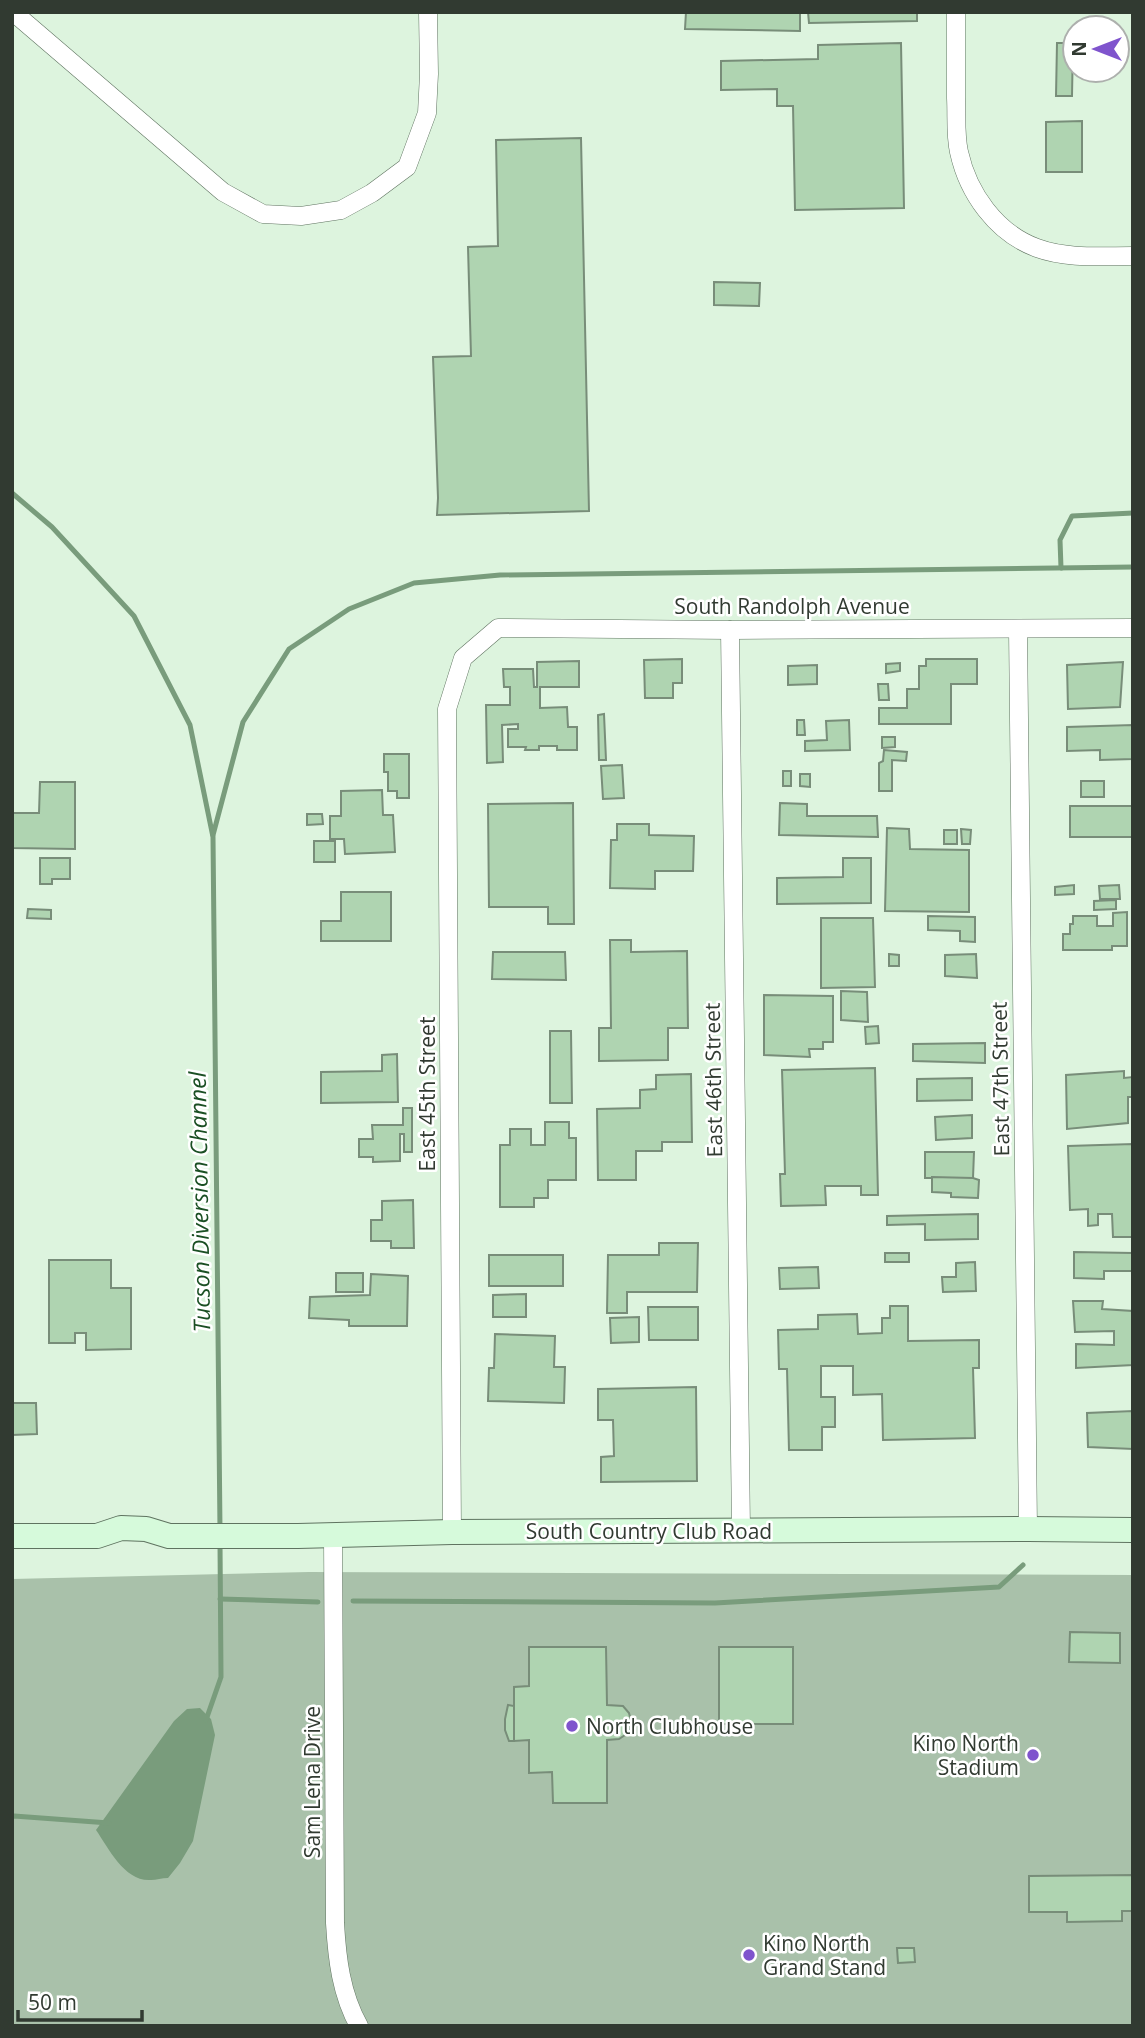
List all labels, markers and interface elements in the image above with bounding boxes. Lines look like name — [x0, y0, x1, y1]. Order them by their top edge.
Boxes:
north arrow — [1061, 14, 1131, 84]
text: N — [1066, 41, 1092, 57]
street label: South Randolph Avenue — [674, 592, 910, 620]
street label: East 47th Street — [985, 1001, 1015, 1157]
street label: East 46th Street — [698, 1002, 728, 1158]
street label: East 45th Street — [413, 1017, 441, 1171]
water label: Tucson Diversion Channel — [181, 1070, 217, 1333]
street label: South Country Club Road — [526, 1517, 772, 1545]
street label: Sam Lena Drive — [298, 1706, 326, 1858]
place label: North Clubhouse — [586, 1712, 753, 1740]
marker: North Clubhouse — [564, 1718, 580, 1734]
place label: Kino North Stadium — [912, 1729, 1019, 1781]
marker: Kino North Stadium — [1025, 1747, 1041, 1763]
place label: Kino North Grand Stand — [763, 1929, 886, 1981]
marker: Kino North Grand Stand — [741, 1947, 757, 1963]
scale bar — [18, 1979, 142, 2023]
text: 50 m — [28, 1988, 77, 2016]

